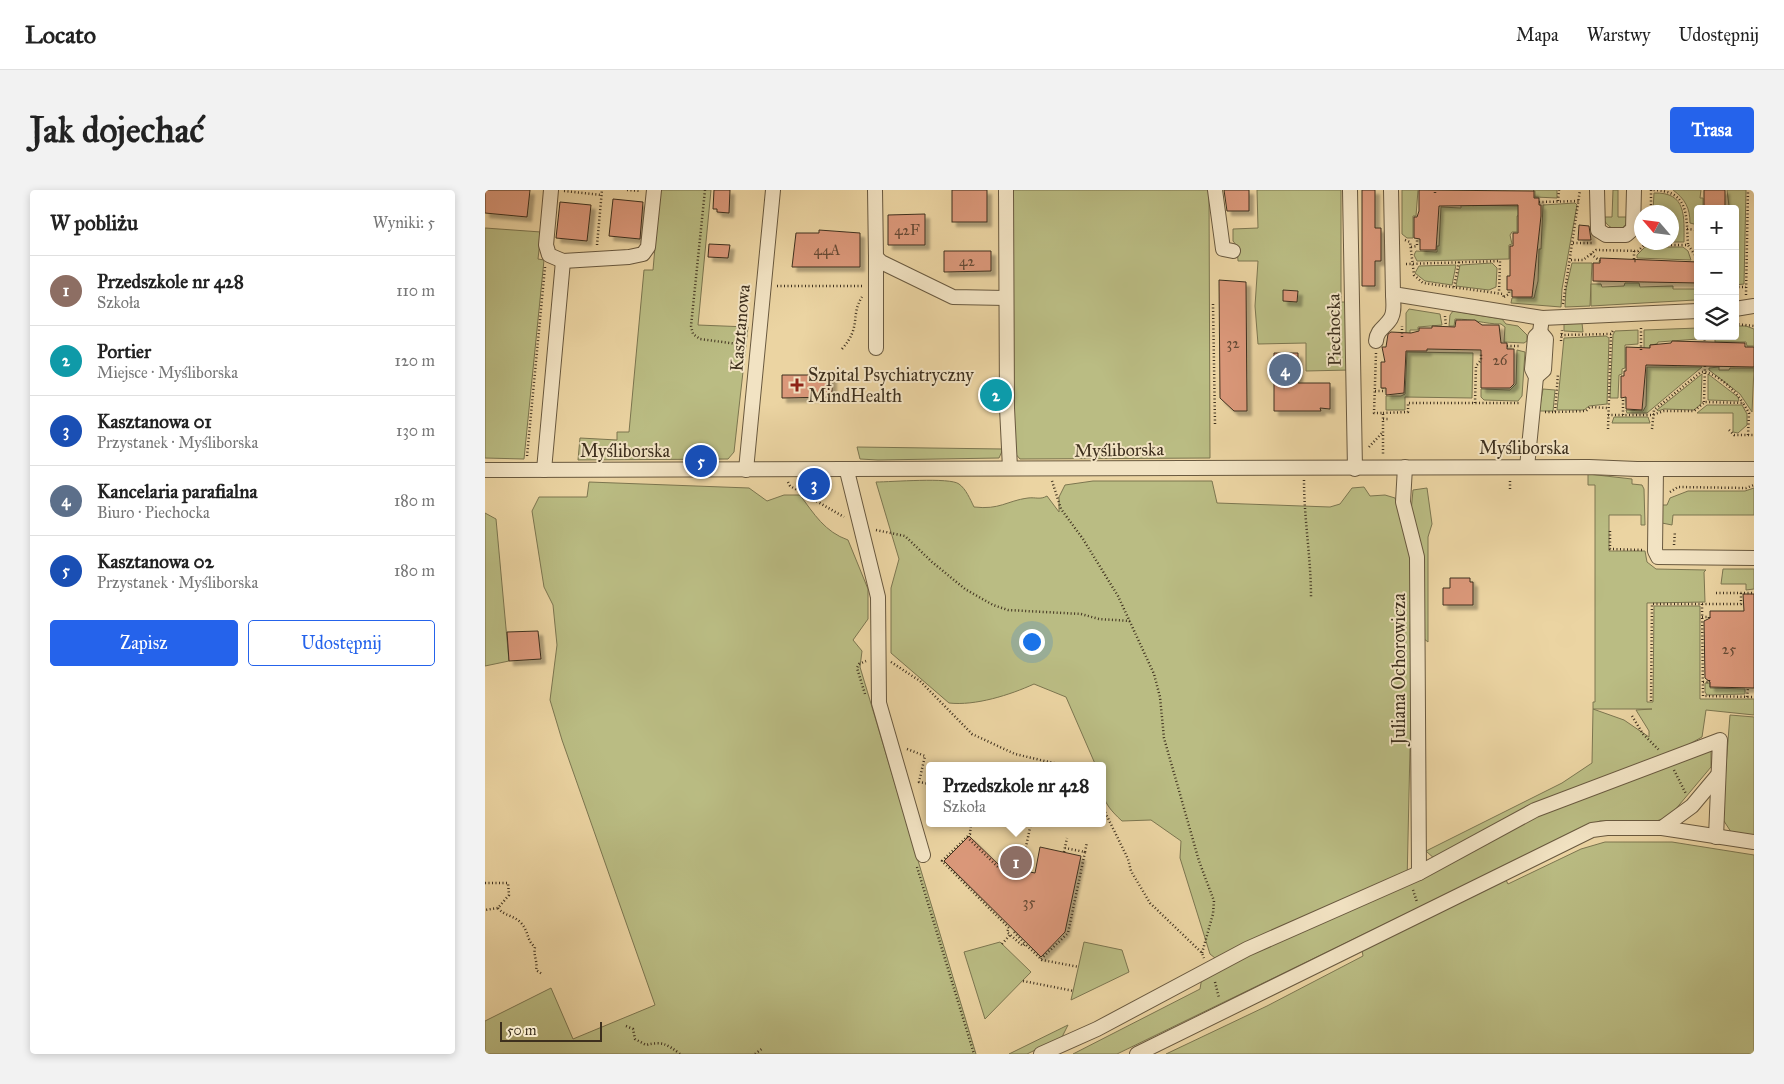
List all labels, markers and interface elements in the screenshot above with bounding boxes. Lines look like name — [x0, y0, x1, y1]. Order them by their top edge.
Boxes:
text: Locato — [25, 20, 96, 50]
text: Mapa — [1516, 24, 1559, 46]
text: Warstwy — [1587, 24, 1650, 46]
text: Udostępnij — [1678, 24, 1759, 46]
button: Trasa — [1670, 107, 1754, 153]
text: Jak dojechać — [30, 109, 204, 152]
north arrow — [1634, 205, 1679, 250]
map controls — [1694, 205, 1739, 340]
button: + — [1694, 205, 1739, 250]
text: W pobliżu — [50, 210, 138, 236]
text: Wyniki: 5 — [373, 213, 435, 232]
house number: 42F — [894, 221, 920, 239]
house number: 44A — [814, 241, 840, 259]
button: − — [1694, 250, 1739, 295]
house number: 42 — [959, 252, 975, 270]
text: Przedszkole nr 428 — [97, 270, 244, 293]
text: 1 — [63, 281, 69, 300]
text: 110 m — [396, 281, 435, 300]
street label: Kasztanowa — [725, 283, 755, 373]
text: Szkoła — [97, 293, 140, 312]
street label: Piechocka — [1322, 293, 1346, 367]
button: layers — [1694, 295, 1739, 340]
house number: 32 — [1226, 334, 1240, 352]
text: Portier — [97, 340, 151, 363]
text: 2 — [62, 351, 70, 370]
text: 120 m — [395, 351, 435, 370]
pin: 4 — [1269, 351, 1301, 389]
house number: 26 — [1492, 351, 1509, 369]
text: Miejsce · Myśliborska — [97, 363, 238, 382]
place label: Szpital Psychiatryczny MindHealth — [808, 364, 974, 407]
pin: 2 — [980, 376, 1012, 414]
marker: Szpital Psychiatryczny MindHealth — [790, 378, 804, 392]
text: Kasztanowa 01 — [97, 410, 212, 433]
text: 3 — [63, 421, 69, 440]
text: 130 m — [396, 421, 435, 440]
text: Przystanek · Myśliborska — [97, 433, 258, 452]
street label: Myśliborska — [1479, 437, 1569, 459]
street label: Myśliborska — [1074, 438, 1165, 462]
street label: Myśliborska — [580, 440, 670, 462]
pin: 5 — [685, 442, 717, 480]
pin: 3 — [798, 465, 830, 503]
text: Kancelaria parafialna — [97, 480, 258, 503]
text: 4 — [62, 491, 70, 510]
text: 180 m — [394, 491, 435, 510]
text: Biuro · Piechocka — [97, 503, 210, 522]
text: Kasztanowa 02 — [97, 550, 214, 573]
text: 5 — [62, 561, 70, 580]
text: 180 m — [394, 561, 435, 580]
text: Przystanek · Myśliborska — [97, 573, 258, 592]
street label: Juliana Ochorowicza — [1388, 593, 1411, 747]
button: Zapisz — [50, 620, 238, 666]
button: Udostępnij — [248, 620, 435, 666]
your location — [1019, 629, 1045, 655]
house number: 25 — [1722, 640, 1736, 658]
popup — [926, 762, 1106, 827]
text: Przedszkole nr 428 — [943, 774, 1089, 797]
text: Szkoła — [943, 797, 986, 816]
pin: 1 — [1000, 843, 1032, 881]
house number: 35 — [1023, 893, 1036, 911]
scale bar — [500, 1019, 603, 1042]
text: 50 m — [507, 1022, 536, 1039]

